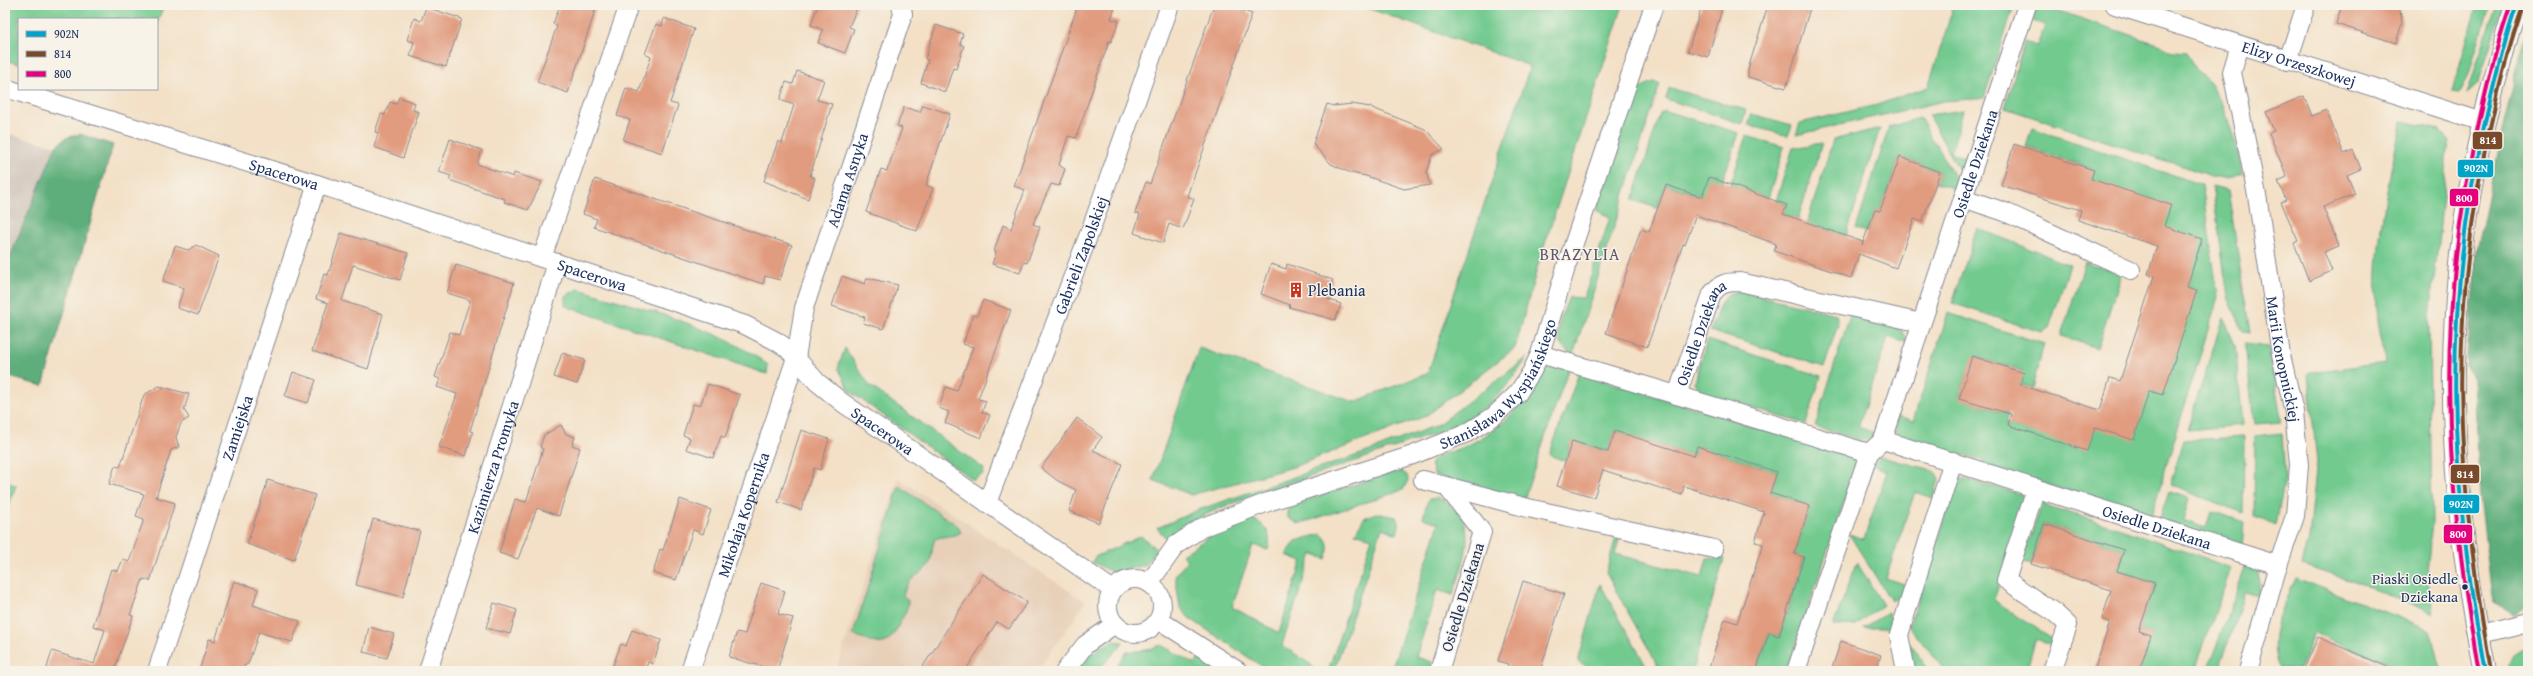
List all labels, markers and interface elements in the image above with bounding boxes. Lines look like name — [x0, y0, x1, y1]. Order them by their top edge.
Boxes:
legend — [18, 18, 158, 90]
text: 902N — [54, 25, 79, 42]
street label: Elizy Orzeszkowej — [2239, 34, 2359, 93]
text: 814 — [54, 45, 72, 62]
text: 800 — [54, 65, 72, 82]
street label: Osiedle Dziekana — [1945, 106, 2004, 221]
street label: Adama Asnyka — [820, 129, 874, 231]
line badge: 814 — [2472, 131, 2503, 150]
text: 814 — [2479, 132, 2497, 148]
street label: Spacerowa — [246, 152, 322, 196]
line badge: 902N — [2457, 159, 2494, 178]
text: 902N — [2464, 160, 2489, 176]
line badge: 800 — [2449, 188, 2479, 207]
text: 800 — [2455, 190, 2473, 206]
street label: Gabrieli Zapolskiej — [1048, 193, 1114, 318]
district label: BRAZYLIA — [1540, 241, 1620, 266]
street label: Spacerowa — [554, 252, 630, 297]
street label: Osiedle Dziekana — [1669, 273, 1731, 389]
place label: Plebania — [1308, 278, 1366, 302]
building icon: Plebania — [1287, 281, 1305, 299]
street label: Marii Konopnickiej — [2260, 294, 2307, 423]
street label: Stanisława Wyspiańskiego — [1435, 316, 1562, 455]
street label: Zamiejska — [215, 392, 259, 464]
street label: Kazimierza Promyka — [460, 397, 525, 536]
street label: Spacerowa — [846, 400, 919, 461]
street label: Mikołaja Kopernika — [711, 449, 775, 581]
line badge: 814 — [2450, 464, 2480, 484]
text: 814 — [2456, 466, 2474, 482]
line badge: 902N — [2443, 494, 2480, 514]
text: 902N — [2449, 496, 2474, 512]
street label: Osiedle Dziekana — [2099, 498, 2215, 555]
line badge: 800 — [2443, 524, 2473, 544]
text: 800 — [2449, 526, 2467, 542]
street label: Osiedle Dziekana — [1434, 539, 1490, 655]
place label: Piaski Osiedle Dziekana — [2372, 568, 2458, 607]
marker: Piaski Osiedle Dziekana — [2460, 582, 2470, 592]

